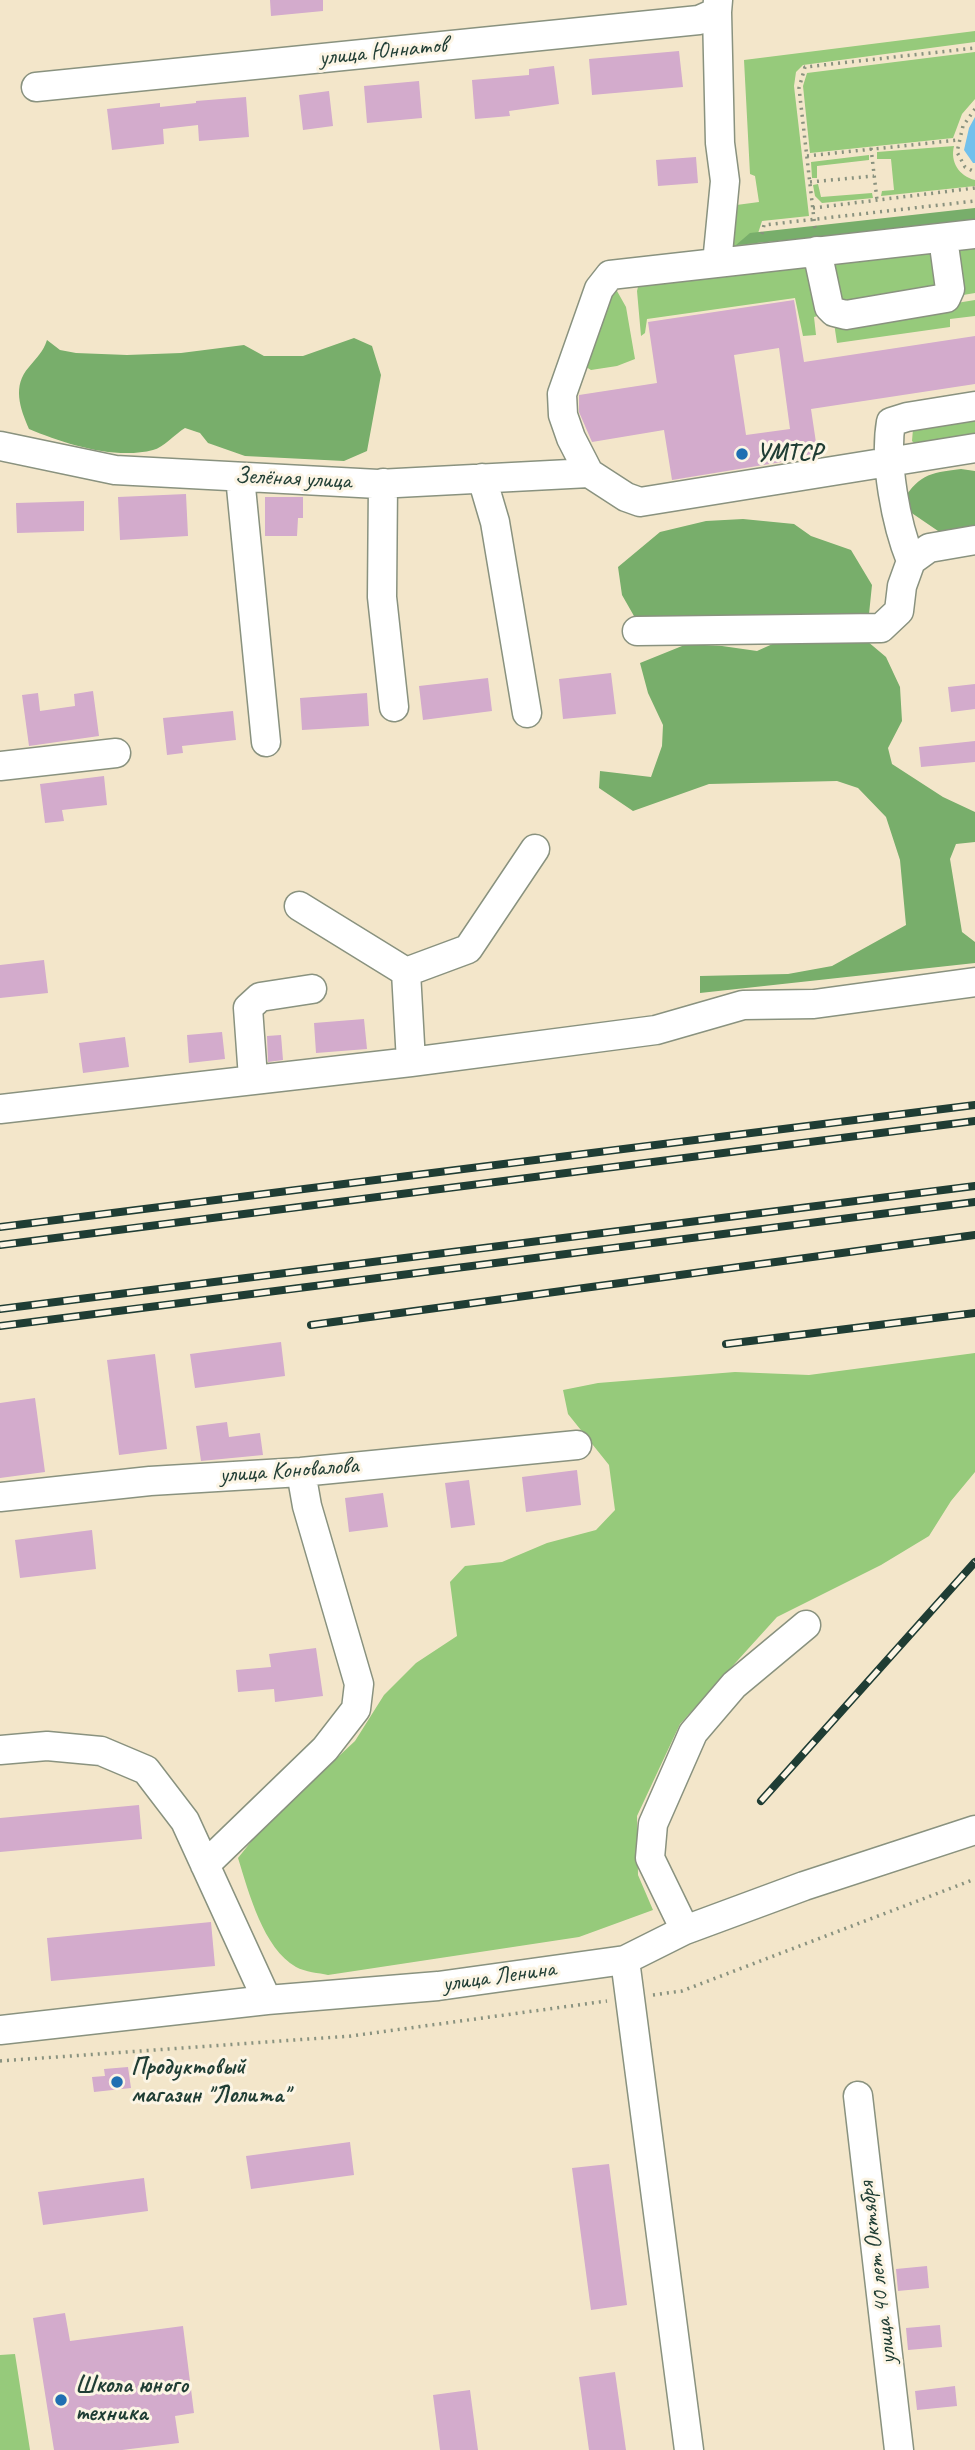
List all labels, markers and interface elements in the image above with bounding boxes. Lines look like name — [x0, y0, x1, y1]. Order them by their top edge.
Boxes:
street label: улица Юннатов — [318, 31, 448, 73]
place label: УМТСР — [756, 440, 822, 468]
marker: УМТСР — [734, 446, 750, 462]
street label: Зелёная улица — [234, 462, 352, 496]
street label: улица Коновалова — [219, 1452, 359, 1490]
street label: улица Ленина — [441, 1955, 557, 1999]
place label: Продуктовый магазин "Лолита" — [131, 2054, 289, 2110]
marker: Продуктовый магазин "Лолита" — [109, 2074, 125, 2090]
street label: улица 40 лет Октября — [853, 2180, 903, 2366]
place label: Школа юного техника — [75, 2372, 188, 2428]
marker: Школа юного техника — [53, 2392, 69, 2408]

